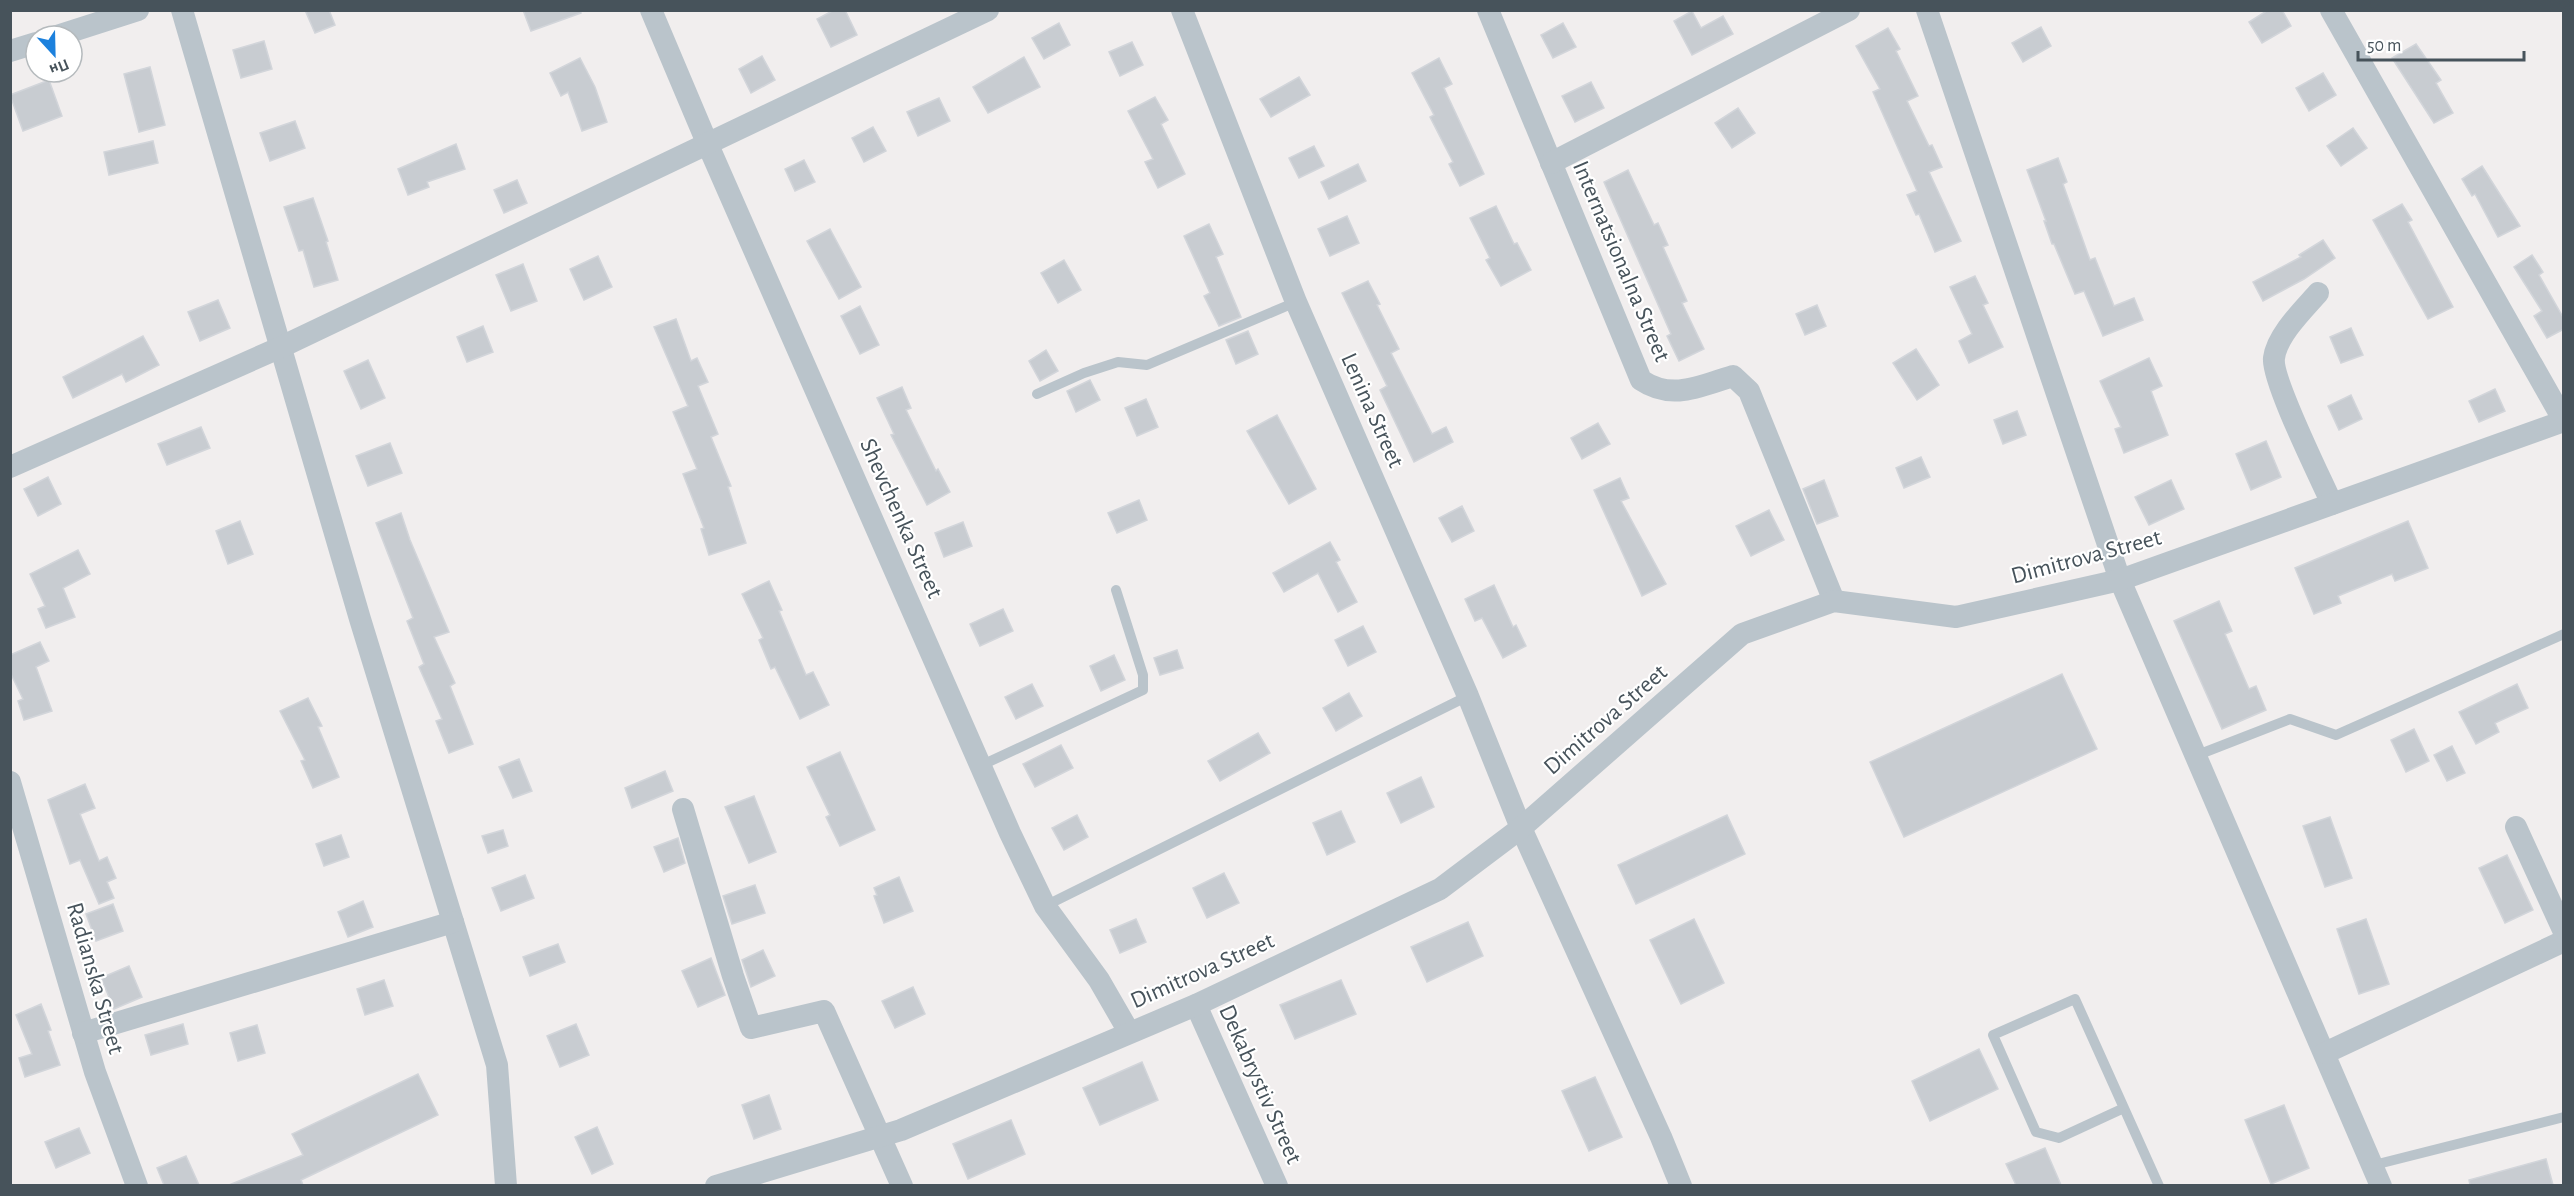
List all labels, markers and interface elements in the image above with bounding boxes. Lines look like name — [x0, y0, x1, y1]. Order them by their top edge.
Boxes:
north arrow — [24, 24, 84, 84]
scale bar — [2358, 24, 2524, 62]
text: 50 m — [2367, 37, 2401, 55]
text: Пн — [47, 56, 71, 78]
street label: Internatsionalna Street — [1568, 158, 1674, 366]
street label: Lenina Street — [1336, 349, 1408, 472]
street label: Shevchenka Street — [855, 435, 947, 602]
street label: Dimitrova Street — [2009, 525, 2164, 589]
street label: Dimitrova Street — [1539, 660, 1672, 779]
street label: Radianska Street — [62, 900, 128, 1057]
street label: Dimitrova Street — [1127, 928, 1278, 1013]
street label: Dekabrystiv Street — [1214, 1001, 1306, 1168]

